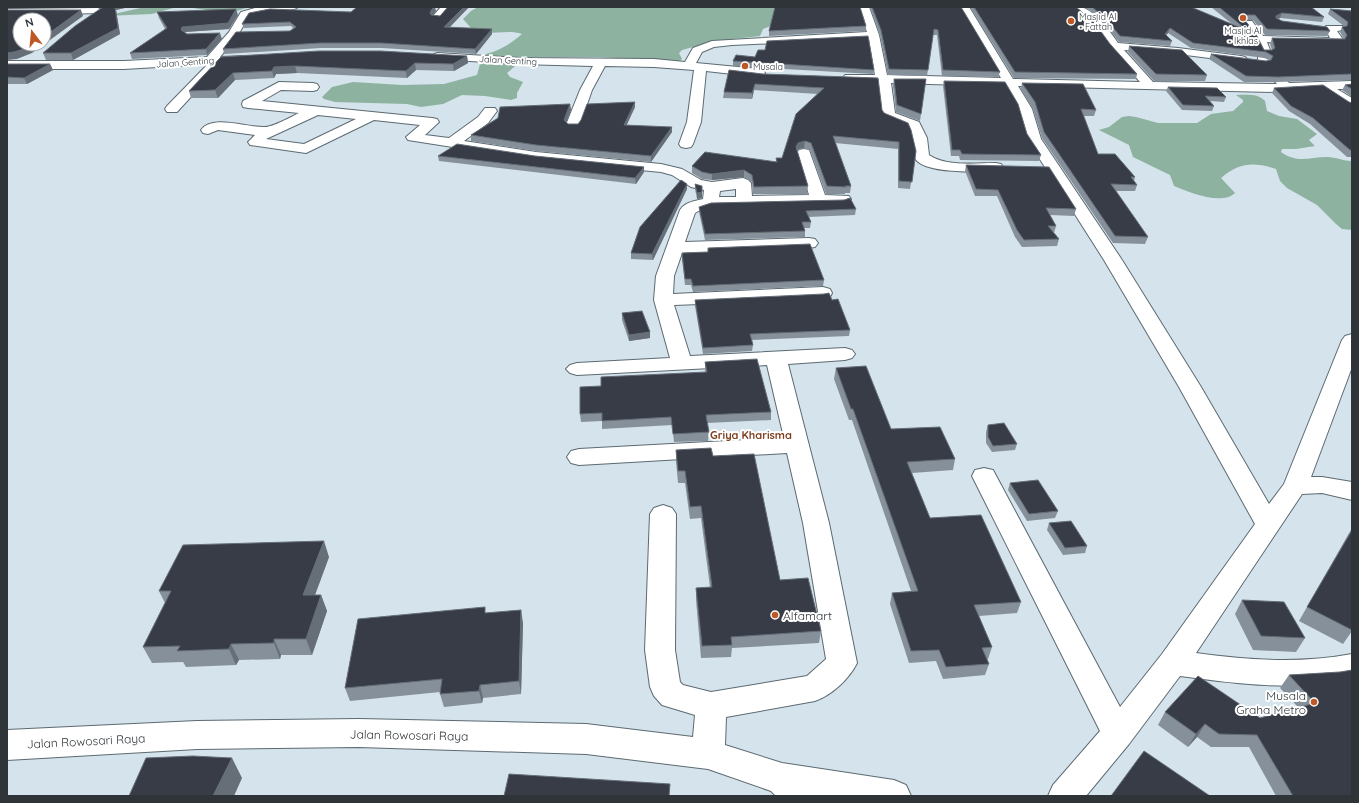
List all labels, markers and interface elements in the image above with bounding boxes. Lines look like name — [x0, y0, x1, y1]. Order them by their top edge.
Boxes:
place label: Masjid Al - Fattah — [1079, 11, 1116, 32]
north arrow — [12, 12, 52, 52]
marker: Masjid Al - Ikhlas — [1238, 13, 1248, 23]
text: N — [23, 15, 35, 30]
marker: Masjid Al - Fattah — [1066, 16, 1076, 26]
place label: Masjid Al - Ikhlas — [1224, 25, 1262, 46]
street label: Jalan Genting — [479, 53, 537, 67]
street label: Jalan Genting — [156, 54, 214, 70]
marker: Musala — [740, 61, 750, 71]
place label: Musala — [753, 61, 783, 72]
district label: Griya Kharisma — [710, 428, 792, 442]
place label: Alfamart — [783, 608, 832, 623]
marker: Alfamart — [770, 610, 780, 620]
place label: Musala Graha Metro — [1236, 688, 1306, 717]
marker: Musala Graha Metro — [1309, 697, 1319, 707]
street label: Jalan Rowosari Raya — [349, 726, 469, 744]
street label: Jalan Rowosari Raya — [26, 730, 146, 752]

